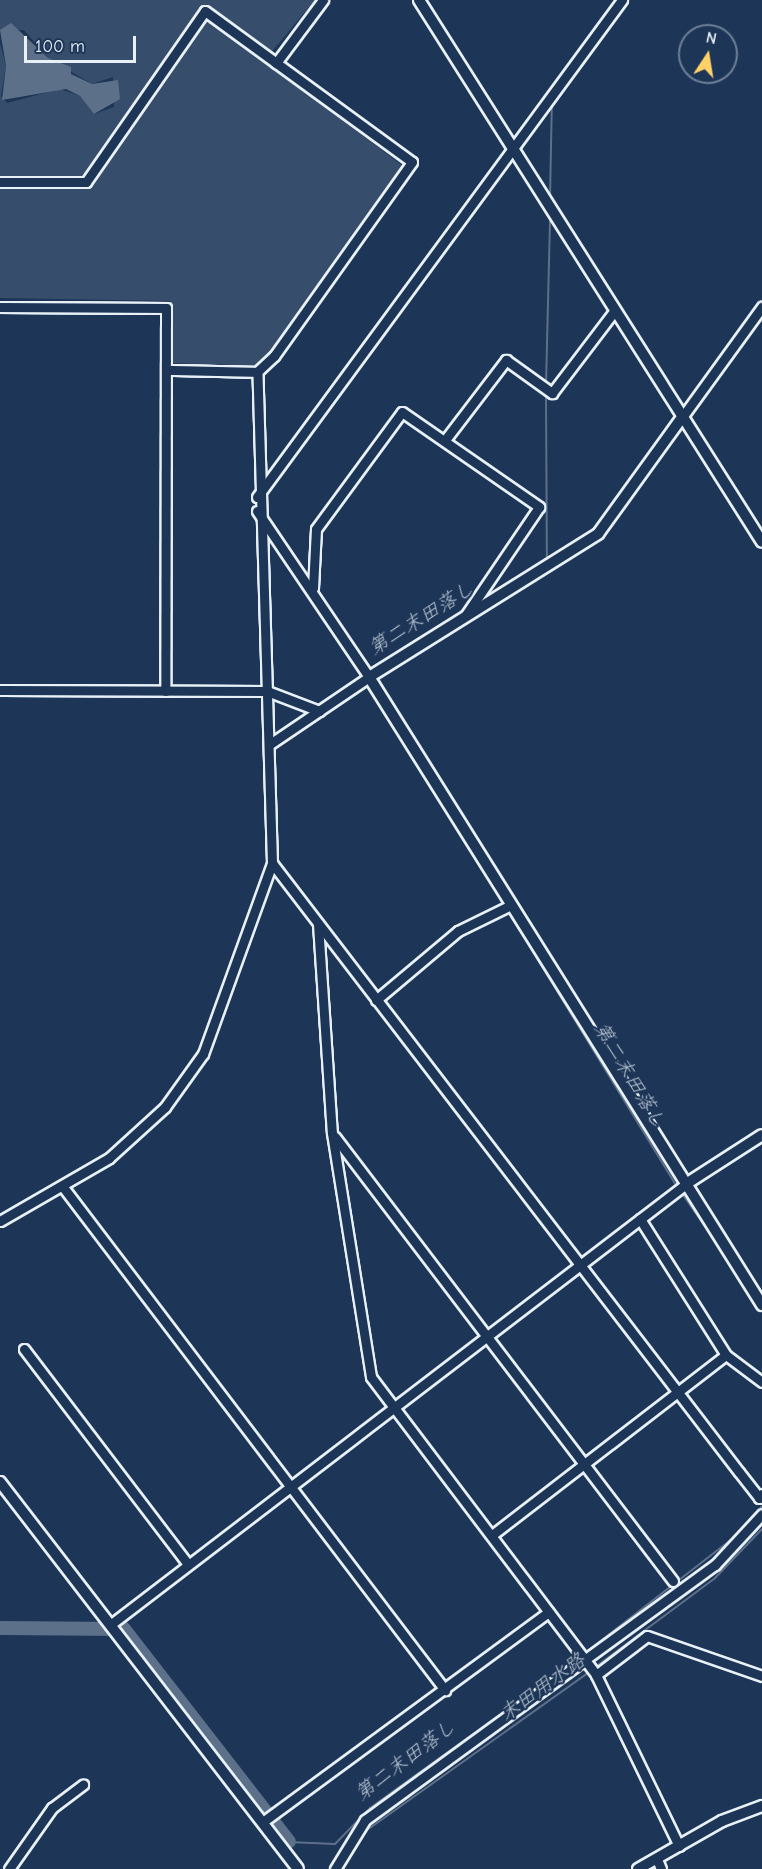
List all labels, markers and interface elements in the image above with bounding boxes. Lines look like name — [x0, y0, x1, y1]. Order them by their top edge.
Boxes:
scale bar — [27, 24, 140, 62]
north arrow — [678, 24, 738, 84]
text: N — [704, 28, 718, 48]
text: 100 m — [35, 36, 85, 57]
water label: 第二末田落し — [364, 576, 478, 660]
water label: 第二末田落し — [589, 1017, 671, 1133]
water label: 末田用水路 — [494, 1648, 590, 1726]
water label: 第二末田落し — [350, 1714, 460, 1806]

